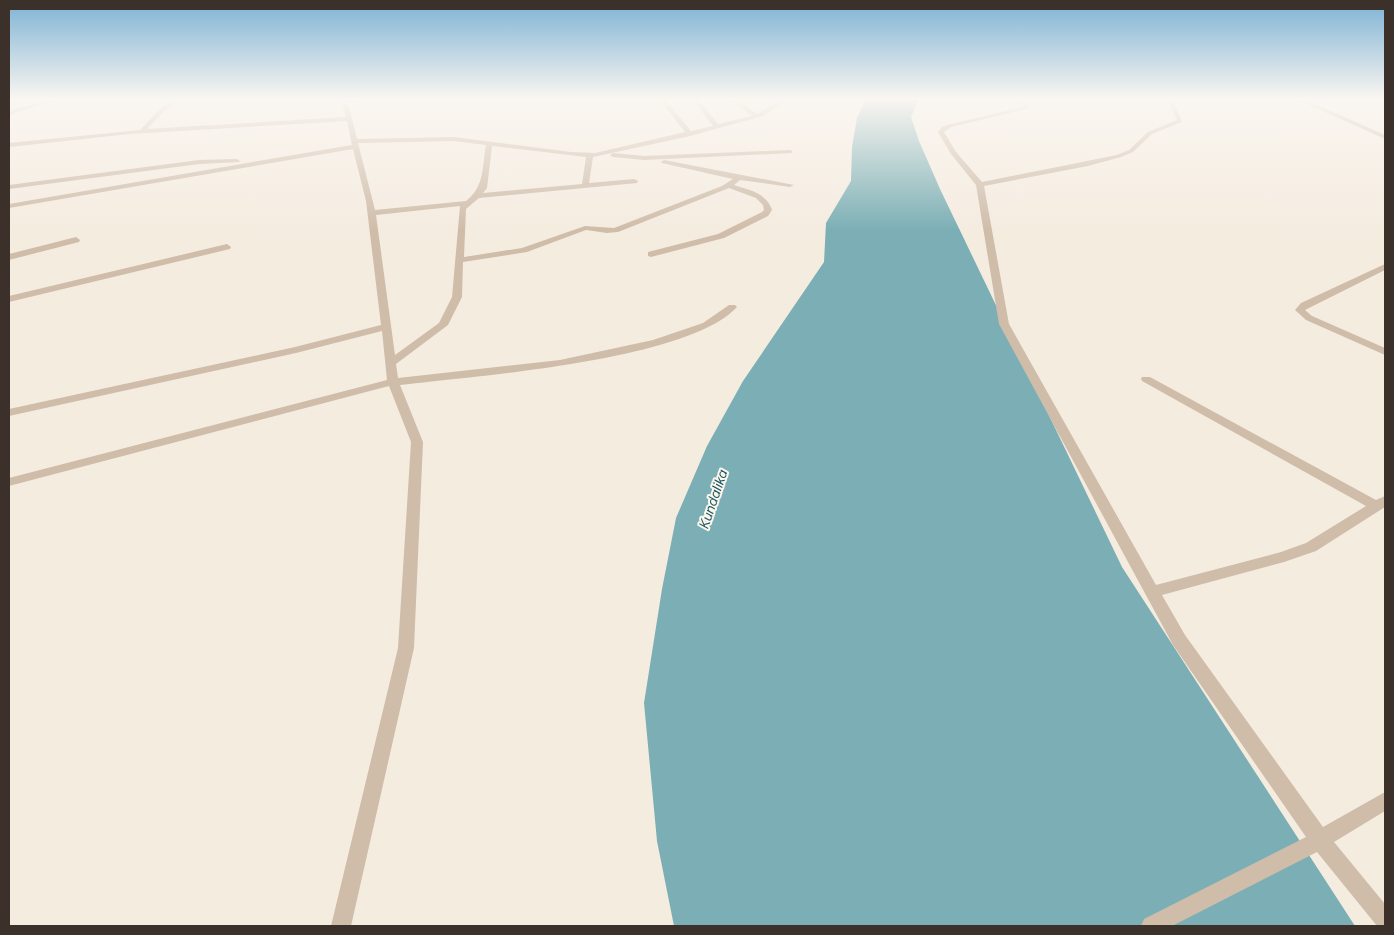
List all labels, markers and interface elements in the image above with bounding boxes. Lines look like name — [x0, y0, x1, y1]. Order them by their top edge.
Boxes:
water label: Kundalika — [695, 467, 732, 531]

